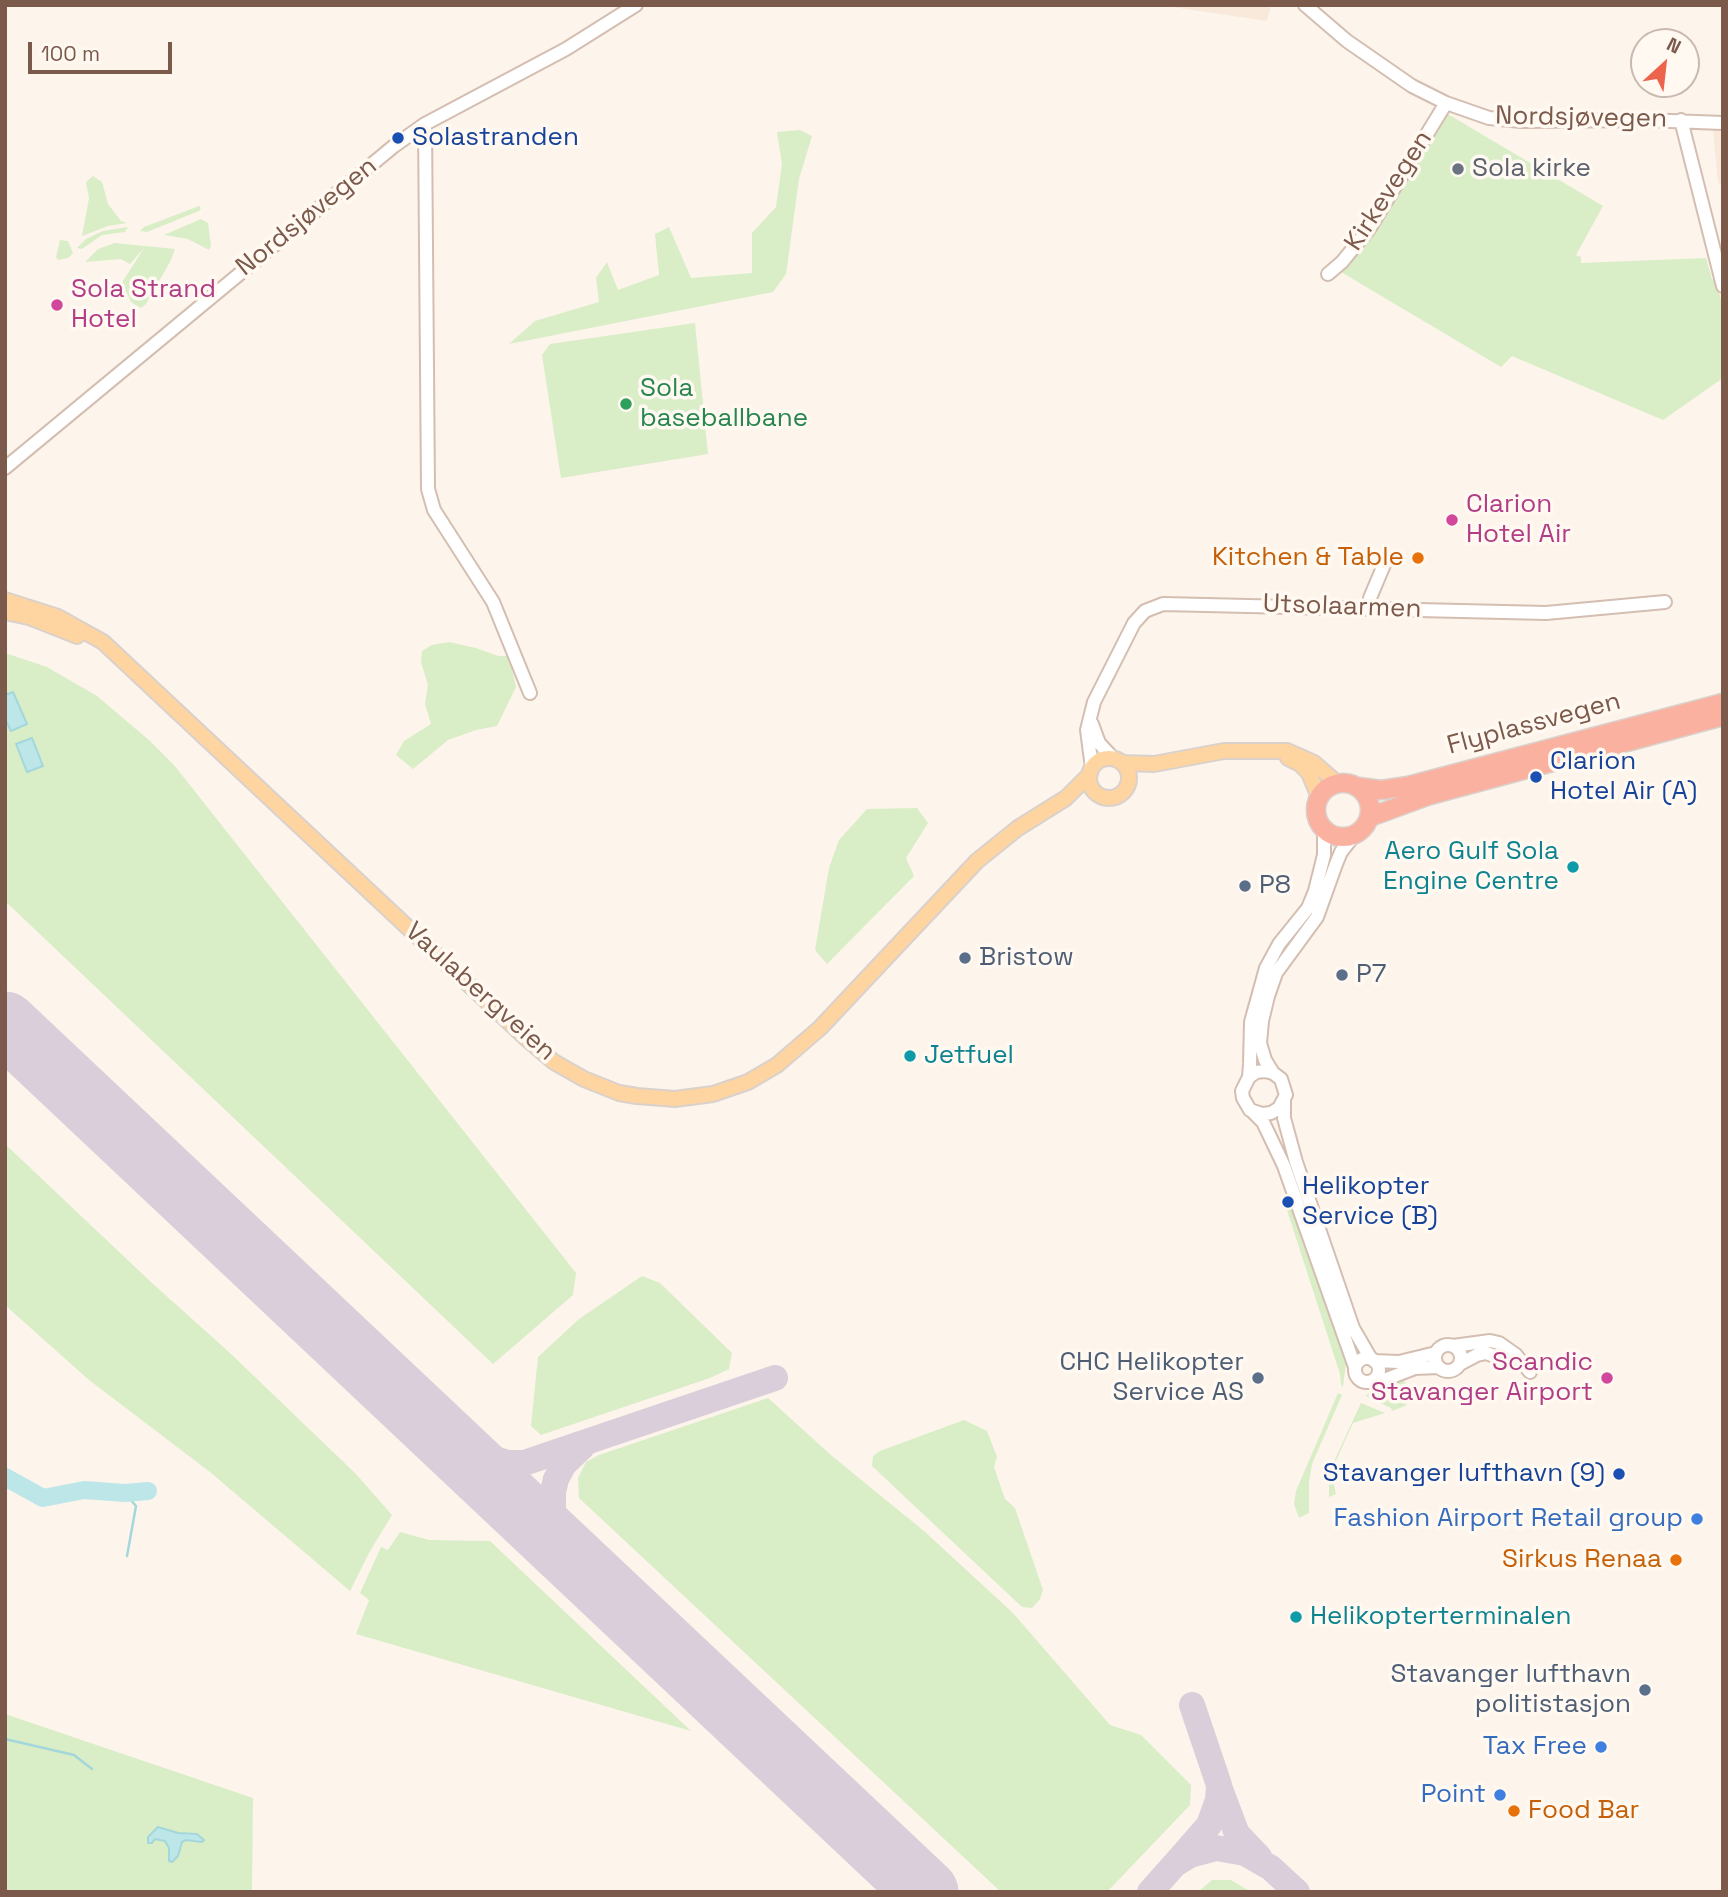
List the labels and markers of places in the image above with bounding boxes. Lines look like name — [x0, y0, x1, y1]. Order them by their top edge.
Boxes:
place label: Solastranden — [412, 122, 579, 154]
marker: Solastranden — [390, 130, 406, 146]
place label: Sola kirke — [1472, 153, 1591, 185]
marker: Sola kirke — [1450, 161, 1466, 177]
place label: Sola Strand Hotel — [71, 274, 216, 336]
marker: Sola Strand Hotel — [49, 297, 65, 313]
place label: Sola baseballbane — [640, 373, 808, 434]
marker: Sola baseballbane — [618, 396, 634, 412]
place label: Clarion Hotel Air — [1466, 489, 1571, 550]
marker: Clarion Hotel Air — [1444, 512, 1460, 528]
place label: Kitchen & Table — [1212, 542, 1404, 574]
marker: Kitchen & Table — [1410, 550, 1426, 566]
place label: Clarion Hotel Air (A) — [1550, 746, 1697, 808]
marker: Clarion Hotel Air (A) — [1528, 769, 1544, 785]
place label: Aero Gulf Sola Engine Centre — [1383, 836, 1559, 898]
marker: Aero Gulf Sola Engine Centre — [1565, 859, 1581, 875]
place label: P8 — [1259, 870, 1291, 902]
marker: P8 — [1237, 878, 1253, 894]
place label: Bristow — [979, 942, 1074, 974]
marker: Bristow — [957, 950, 973, 966]
place label: P7 — [1356, 959, 1386, 991]
marker: P7 — [1334, 967, 1350, 983]
place label: Jetfuel — [924, 1040, 1014, 1072]
marker: Jetfuel — [902, 1048, 918, 1064]
place label: Helikopter Service (B) — [1302, 1171, 1438, 1232]
marker: Helikopter Service (B) — [1280, 1194, 1296, 1210]
place label: CHC Helikopter Service AS — [1059, 1347, 1244, 1408]
place label: Scandic Stavanger Airport — [1371, 1347, 1593, 1408]
marker: CHC Helikopter Service AS — [1250, 1370, 1266, 1386]
marker: Scandic Stavanger Airport — [1599, 1370, 1615, 1386]
place label: Stavanger lufthavn (9) — [1323, 1458, 1605, 1490]
marker: Stavanger lufthavn (9) — [1611, 1466, 1627, 1482]
place label: Fashion Airport Retail group — [1334, 1503, 1683, 1535]
marker: Fashion Airport Retail group — [1689, 1511, 1705, 1527]
place label: Sirkus Renaa — [1502, 1544, 1662, 1576]
marker: Sirkus Renaa — [1668, 1552, 1684, 1568]
place label: Helikopterterminalen — [1310, 1601, 1571, 1633]
marker: Helikopterterminalen — [1288, 1609, 1304, 1625]
place label: Stavanger lufthavn politistasjon — [1390, 1659, 1631, 1720]
marker: Stavanger lufthavn politistasjon — [1637, 1682, 1653, 1698]
place label: Tax Free — [1483, 1731, 1587, 1763]
marker: Tax Free — [1593, 1739, 1609, 1755]
place label: Point — [1421, 1779, 1486, 1811]
marker: Point — [1492, 1787, 1508, 1803]
place label: Food Bar — [1528, 1795, 1639, 1827]
marker: Food Bar — [1506, 1803, 1522, 1819]

